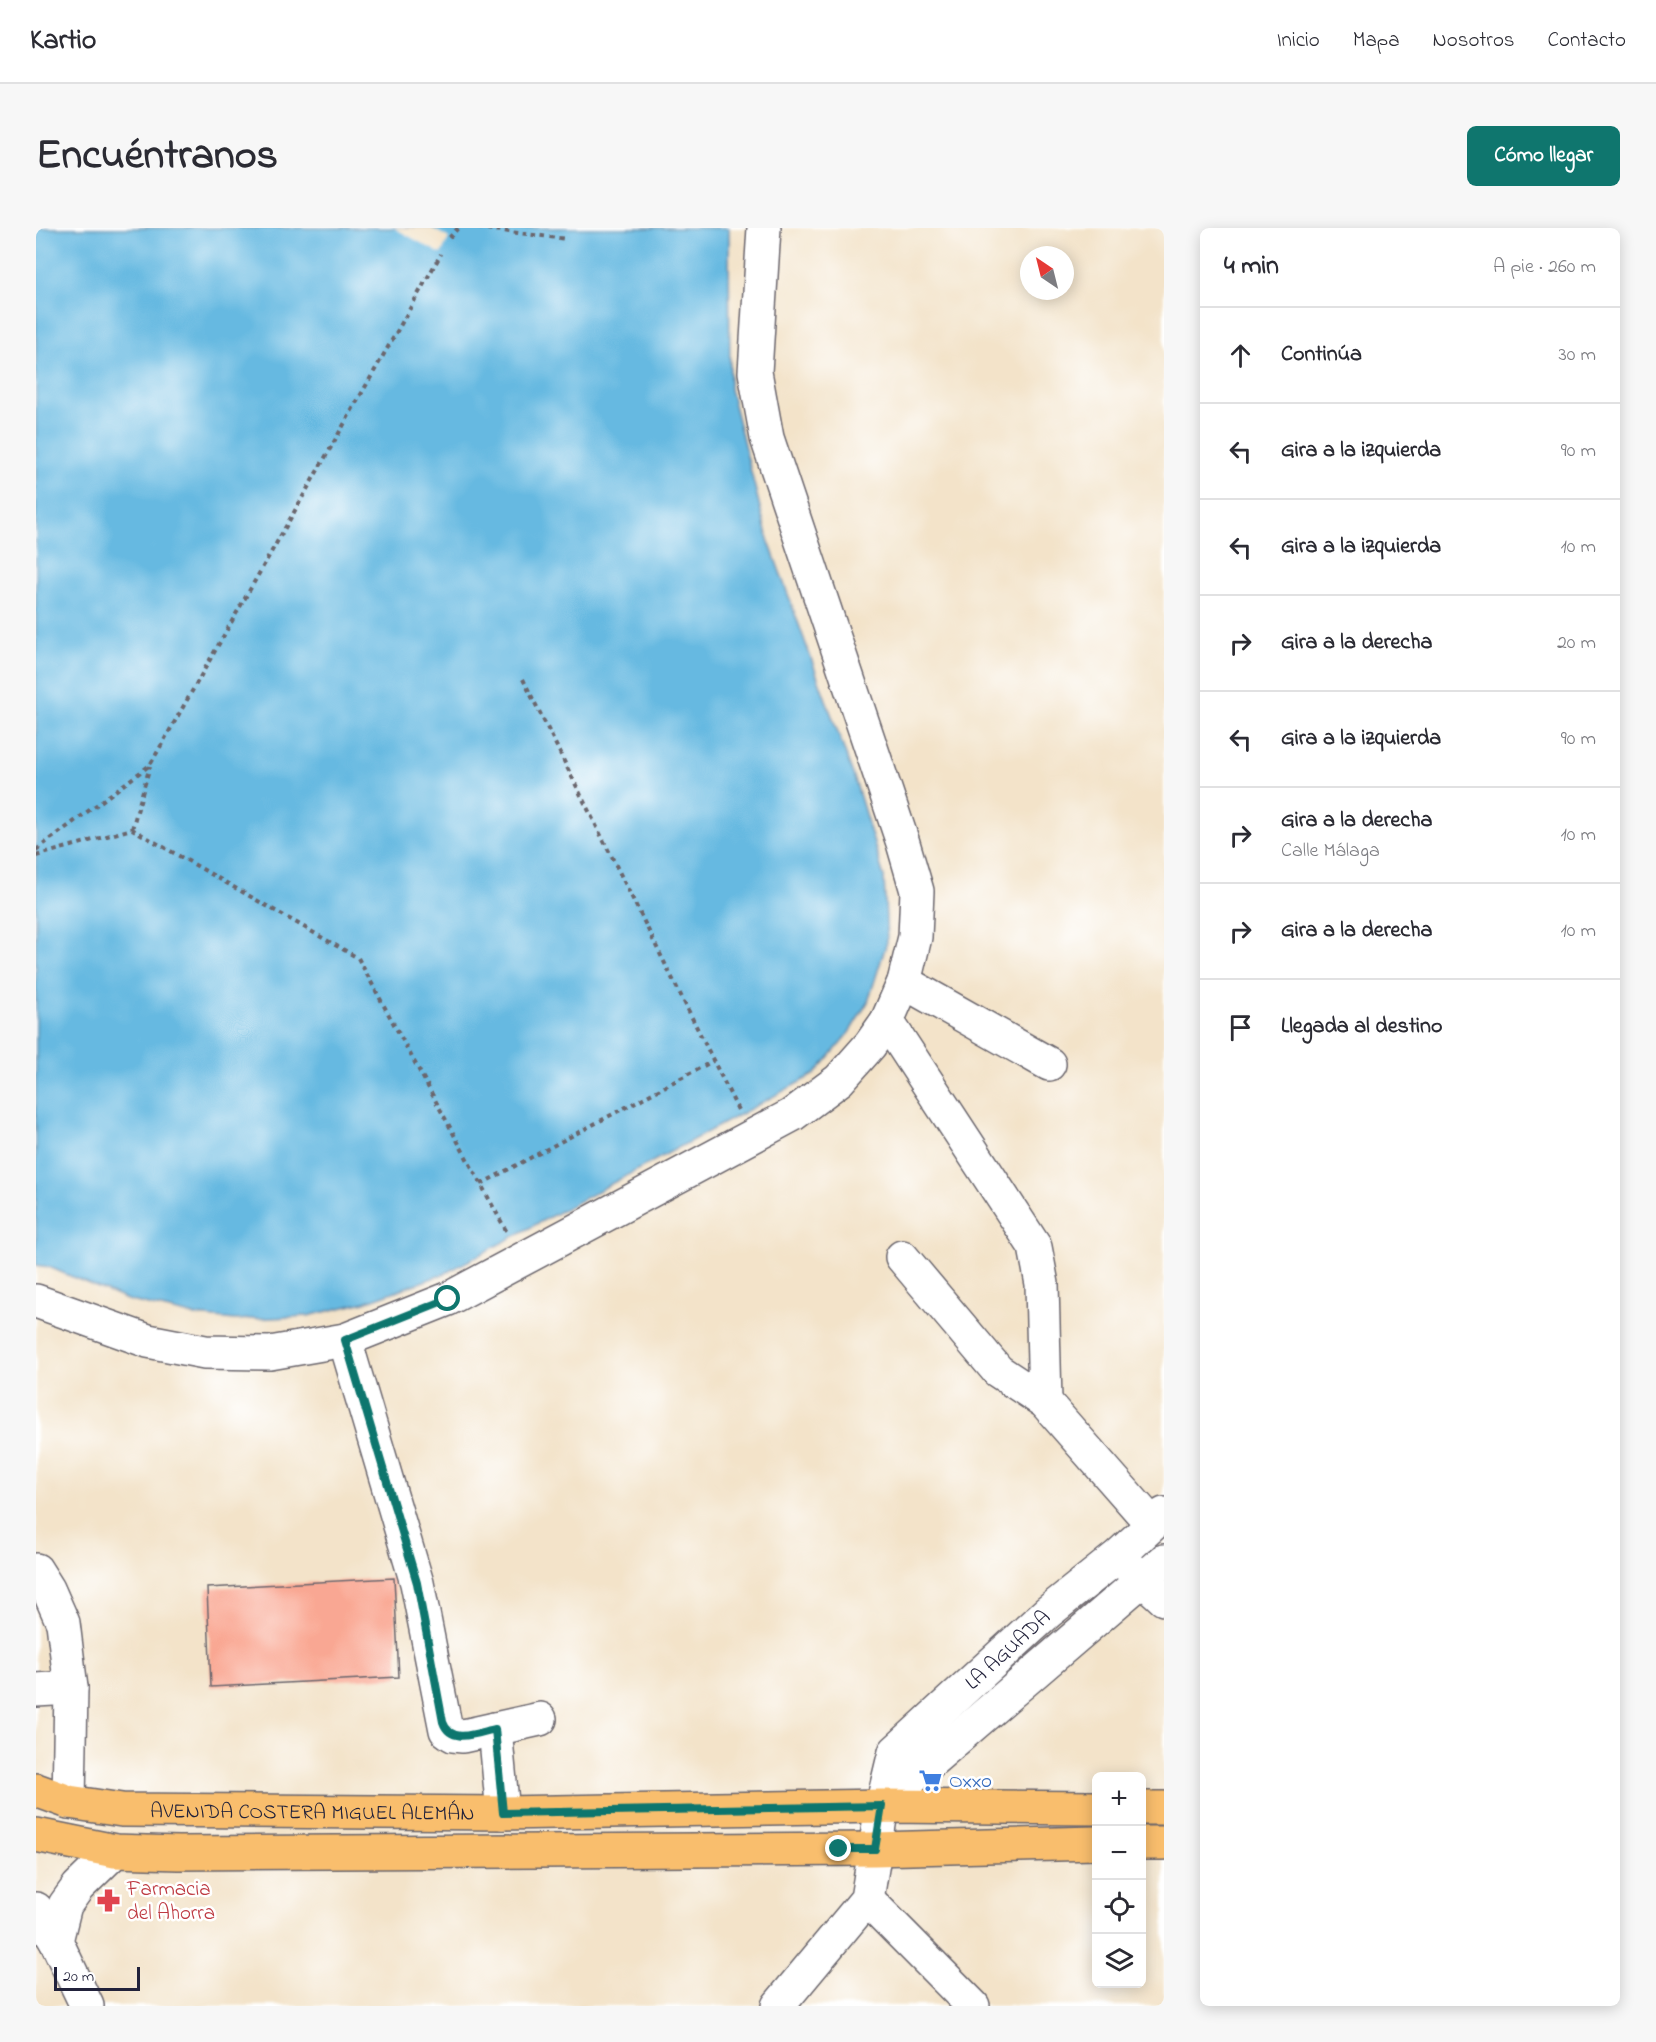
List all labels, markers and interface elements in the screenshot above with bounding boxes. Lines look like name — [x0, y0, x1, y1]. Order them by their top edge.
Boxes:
text: Kartio — [30, 21, 96, 62]
text: Inicio — [1277, 26, 1320, 56]
text: Mapa — [1353, 26, 1400, 56]
text: Nosotros — [1433, 26, 1515, 56]
text: Contacto — [1548, 26, 1626, 56]
text: Encuéntranos — [36, 126, 278, 187]
button: Cómo llegar — [1467, 126, 1620, 186]
north arrow — [1020, 246, 1074, 300]
text: 4 min — [1224, 248, 1279, 286]
text: A pie · 260 m — [1493, 253, 1596, 282]
icon: ahead — [1224, 339, 1257, 372]
text: Continúa — [1281, 339, 1362, 371]
text: 30 m — [1559, 341, 1596, 370]
icon: left — [1224, 435, 1257, 468]
text: Gira a la izquierda — [1281, 435, 1441, 467]
text: 90 m — [1561, 437, 1596, 466]
icon: left — [1224, 531, 1257, 564]
text: Gira a la izquierda — [1281, 531, 1441, 563]
text: 10 m — [1560, 533, 1596, 562]
icon: right — [1224, 627, 1257, 660]
text: Gira a la derecha — [1281, 627, 1432, 659]
text: 20 m — [1557, 629, 1596, 658]
icon: left — [1224, 723, 1257, 756]
text: Gira a la izquierda — [1281, 723, 1441, 755]
text: 90 m — [1561, 725, 1596, 754]
text: Gira a la derecha — [1281, 805, 1432, 837]
icon: right — [1224, 819, 1257, 852]
text: 10 m — [1560, 821, 1596, 850]
text: Calle Málaga — [1281, 837, 1380, 866]
icon: right — [1224, 915, 1257, 948]
text: Gira a la derecha — [1281, 915, 1432, 947]
text: 10 m — [1560, 917, 1596, 946]
icon: arrive — [1224, 1011, 1257, 1044]
text: Llegada al destino — [1281, 1011, 1442, 1043]
route start — [434, 1285, 460, 1311]
street label: LA AGUADA — [959, 1604, 1058, 1698]
supermarket icon: Oxxo — [918, 1767, 944, 1793]
place label: Oxxo — [949, 1767, 992, 1797]
map controls — [1092, 1772, 1146, 1988]
button: + — [1092, 1772, 1146, 1826]
street label: AVENIDA COSTERA MIGUEL ALEMÁN — [150, 1797, 475, 1830]
button: − — [1092, 1826, 1146, 1880]
route end — [825, 1835, 851, 1861]
place label: Farmacia del Ahorra — [126, 1875, 215, 1929]
button: locate — [1092, 1880, 1146, 1934]
pharmacy icon: Farmacia del Ahorra — [96, 1887, 122, 1913]
button: layers — [1092, 1934, 1146, 1988]
scale bar — [54, 1964, 140, 1992]
text: 20 m — [63, 1965, 94, 1989]

